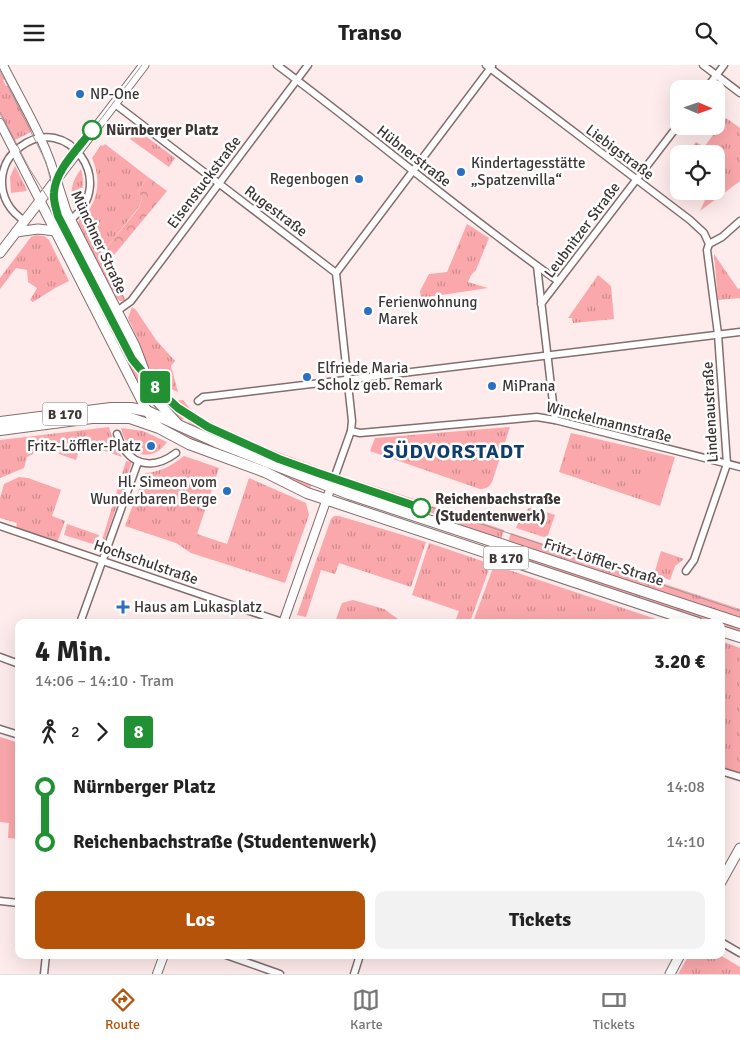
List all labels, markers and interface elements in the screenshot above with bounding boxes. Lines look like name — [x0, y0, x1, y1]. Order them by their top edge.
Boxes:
icon: menu — [20, 19, 48, 47]
text: Transo — [338, 19, 402, 46]
icon: search — [692, 19, 720, 47]
north arrow — [670, 80, 725, 135]
map controls — [670, 80, 725, 200]
place label: NP-One — [90, 85, 140, 103]
marker: NP-One — [74, 88, 86, 100]
marker: Nürnberger Platz — [82, 120, 102, 140]
place label: Nürnberger Platz — [106, 121, 219, 139]
street label: Hübnerstraße — [373, 121, 455, 191]
street label: Liebigstraße — [582, 121, 658, 183]
street label: Eisenstuckstraße — [163, 132, 245, 232]
button: locate — [670, 145, 725, 200]
place label: Kindertagesstätte „Spatzenvilla“ — [471, 154, 585, 189]
marker: Kindertagesstätte „Spatzenvilla“ — [455, 166, 467, 178]
place label: Regenbogen — [270, 170, 349, 188]
marker: Regenbogen — [353, 173, 365, 185]
street label: Leubnitzer Straße — [540, 179, 624, 281]
street label: Rugestraße — [241, 182, 311, 240]
street label: Münchner Straße — [67, 188, 131, 296]
place label: Ferienwohnung Marek — [378, 293, 477, 328]
marker: Ferienwohnung Marek — [362, 305, 374, 317]
place label: Elfriede Maria Scholz geb. Remark — [317, 359, 443, 394]
street label: Lindenaustraße — [698, 361, 722, 463]
line badge: 8 — [139, 371, 171, 403]
marker: Elfriede Maria Scholz geb. Remark — [301, 371, 313, 383]
text: 8 — [150, 376, 160, 398]
place label: MiPrana — [502, 377, 555, 395]
marker: MiPrana — [486, 380, 498, 392]
street label: Winckelmannstraße — [544, 398, 674, 446]
road number: B 170 — [42, 403, 88, 425]
place label: Fritz-Löffler-Platz — [27, 437, 141, 455]
district label: SÜDVORSTADT — [383, 439, 525, 464]
marker: Fritz-Löffler-Platz — [145, 440, 157, 452]
place label: Hl. Simeon vom Wunderbaren Berge — [90, 473, 217, 508]
marker: Hl. Simeon vom Wunderbaren Berge — [221, 485, 233, 497]
place label: Reichenbachstraße (Studentenwerk) — [435, 490, 561, 525]
marker: Reichenbachstraße (Studentenwerk) — [411, 498, 431, 518]
street label: Fritz-Löffler-Straße — [542, 534, 666, 590]
street label: Hochschulstraße — [91, 536, 201, 588]
road number: B 170 — [484, 547, 528, 569]
place label: Haus am Lukasplatz — [134, 598, 262, 616]
marker: Haus am Lukasplatz — [116, 600, 130, 614]
text: 4 Min. — [35, 635, 111, 669]
text: 3.20 € — [654, 650, 705, 674]
text: 14:06 – 14:10 · Tram — [35, 671, 174, 691]
icon: walk — [35, 718, 63, 746]
icon: forward — [88, 718, 116, 746]
text: 8 — [134, 721, 143, 743]
text: 2 — [71, 722, 80, 742]
text: Nürnberger Platz — [73, 775, 216, 799]
text: 14:08 — [666, 777, 705, 797]
text: Reichenbachstraße (Studentenwerk) — [73, 830, 377, 854]
text: 14:10 — [666, 832, 705, 852]
button: Los — [35, 891, 365, 949]
button: Tickets — [375, 891, 705, 949]
tab: Route — [105, 986, 140, 1033]
tab: Karte — [350, 986, 383, 1033]
tab: Tickets — [593, 986, 635, 1033]

